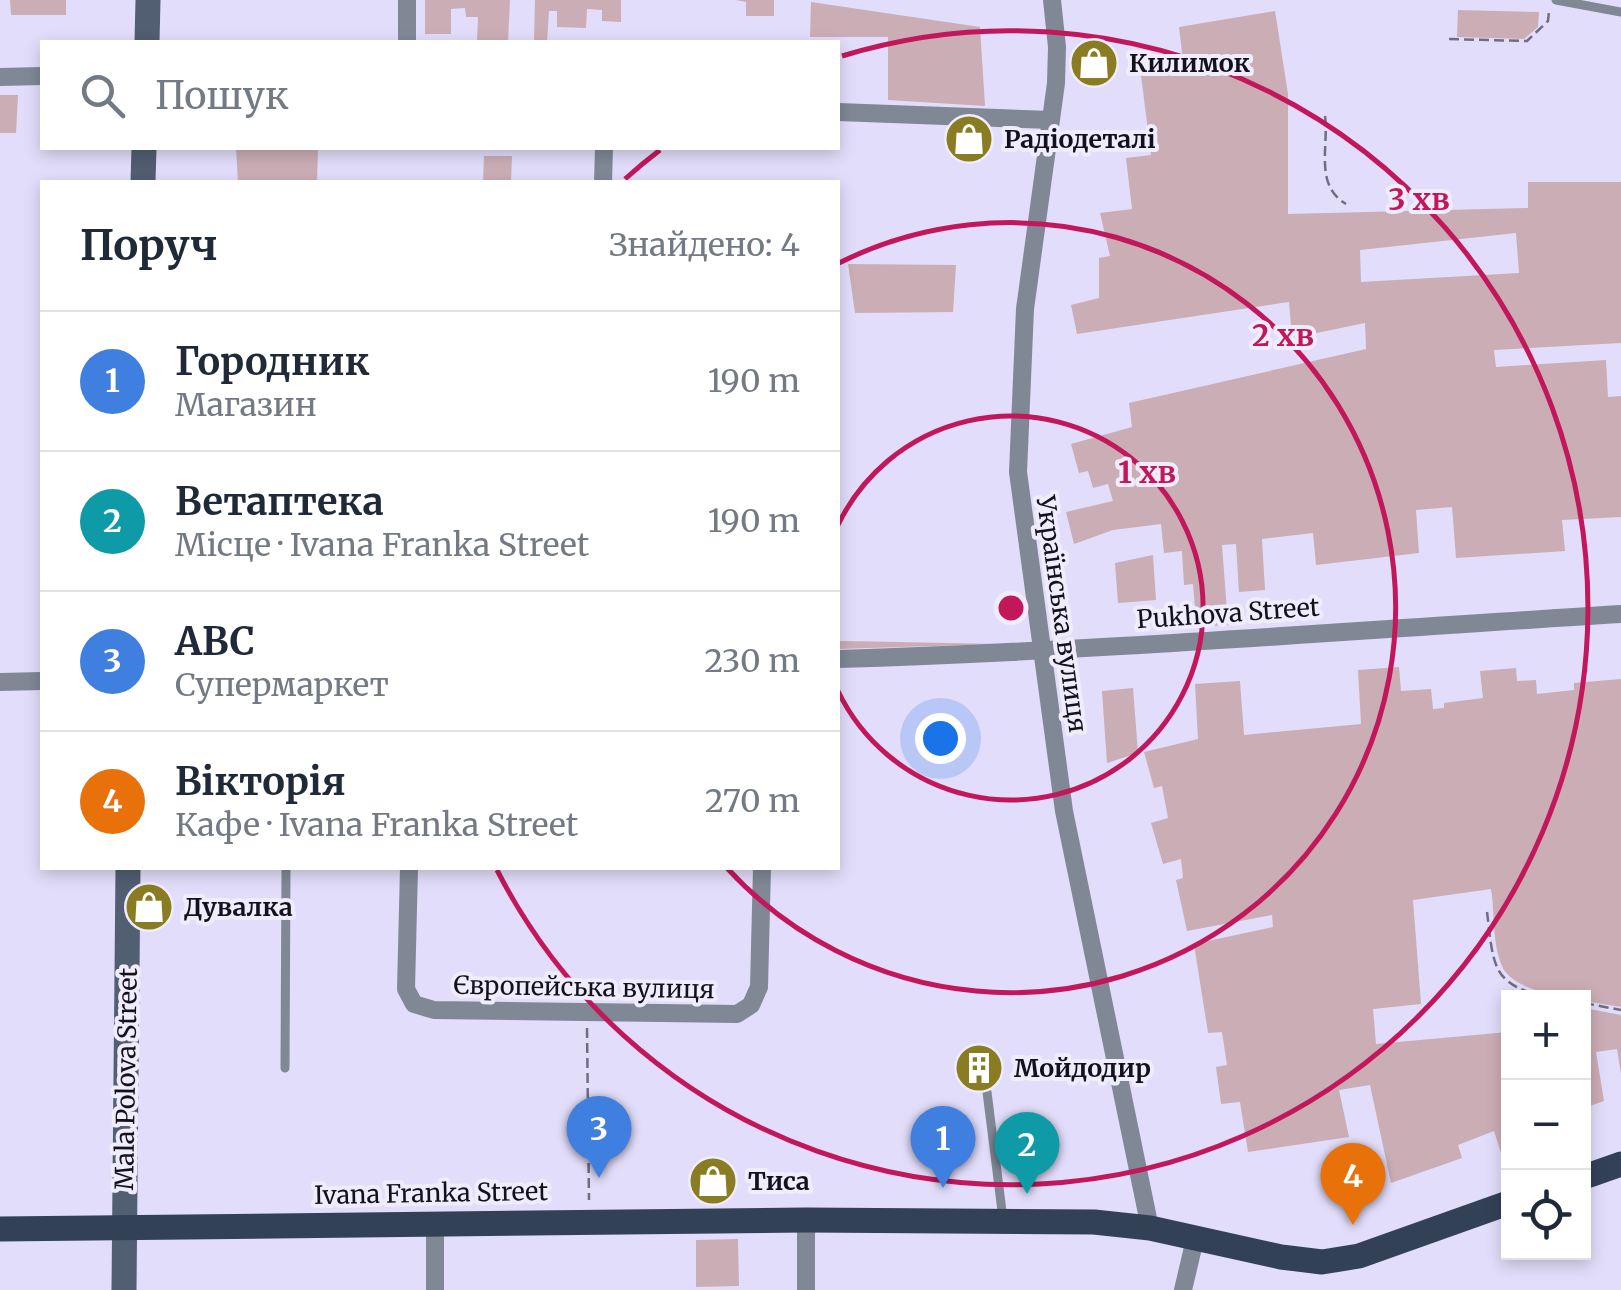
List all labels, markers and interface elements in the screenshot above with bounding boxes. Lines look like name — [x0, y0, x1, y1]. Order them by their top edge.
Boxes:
shop icon: Килимок — [1068, 37, 1120, 89]
search box — [40, 40, 840, 150]
place label: Килимок — [1129, 47, 1250, 79]
icon: search — [75, 68, 130, 123]
text: Пошук — [155, 72, 289, 119]
shop icon: Радіодеталі — [943, 113, 995, 165]
place label: Радіодеталі — [1004, 123, 1156, 155]
text: 3 хв — [1388, 180, 1450, 218]
text: Поруч — [80, 219, 218, 271]
text: Знайдено: 4 — [609, 225, 800, 265]
text: 2 хв — [1252, 316, 1314, 354]
text: Городник — [175, 338, 370, 385]
text: 1 — [105, 361, 120, 401]
text: 190 m — [708, 361, 800, 401]
text: Магазин — [175, 385, 317, 425]
text: 1 хв — [1118, 453, 1176, 491]
text: Ветаптека — [175, 478, 384, 525]
street label: Українська вулиця — [1029, 493, 1094, 734]
text: 2 — [103, 501, 122, 541]
text: 190 m — [708, 501, 800, 541]
text: Місце · Ivana Franka Street — [175, 525, 589, 565]
centre of rings — [993, 590, 1029, 626]
street label: Pukhova Street — [1136, 591, 1321, 635]
text: ABC — [175, 618, 255, 665]
text: 3 — [103, 641, 122, 681]
text: 230 m — [704, 641, 800, 681]
text: Супермаркет — [175, 665, 389, 705]
your location — [915, 713, 966, 764]
text: Вікторія — [175, 758, 346, 805]
text: 4 — [102, 781, 123, 821]
text: 270 m — [705, 781, 800, 821]
text: Кафе · Ivana Franka Street — [175, 805, 578, 845]
shop icon: Дувалка — [123, 881, 175, 933]
place label: Дувалка — [184, 891, 293, 923]
street label: Mala Polova Street — [108, 967, 144, 1191]
street label: Європейська вулиця — [453, 969, 715, 1005]
map controls — [1501, 990, 1591, 1260]
button: + — [1501, 990, 1591, 1080]
building icon: Мойдодир — [953, 1042, 1005, 1094]
place label: Мойдодир — [1014, 1052, 1151, 1084]
button: − — [1501, 1080, 1591, 1170]
pin: 3 — [566, 1096, 632, 1178]
pin: 1 — [910, 1106, 976, 1188]
pin: 2 — [994, 1112, 1060, 1194]
pin: 4 — [1320, 1142, 1386, 1225]
shop icon: Тиса — [687, 1155, 739, 1207]
place label: Тиса — [748, 1165, 810, 1197]
button: locate — [1501, 1170, 1591, 1260]
street label: Ivana Franka Street — [314, 1175, 549, 1211]

